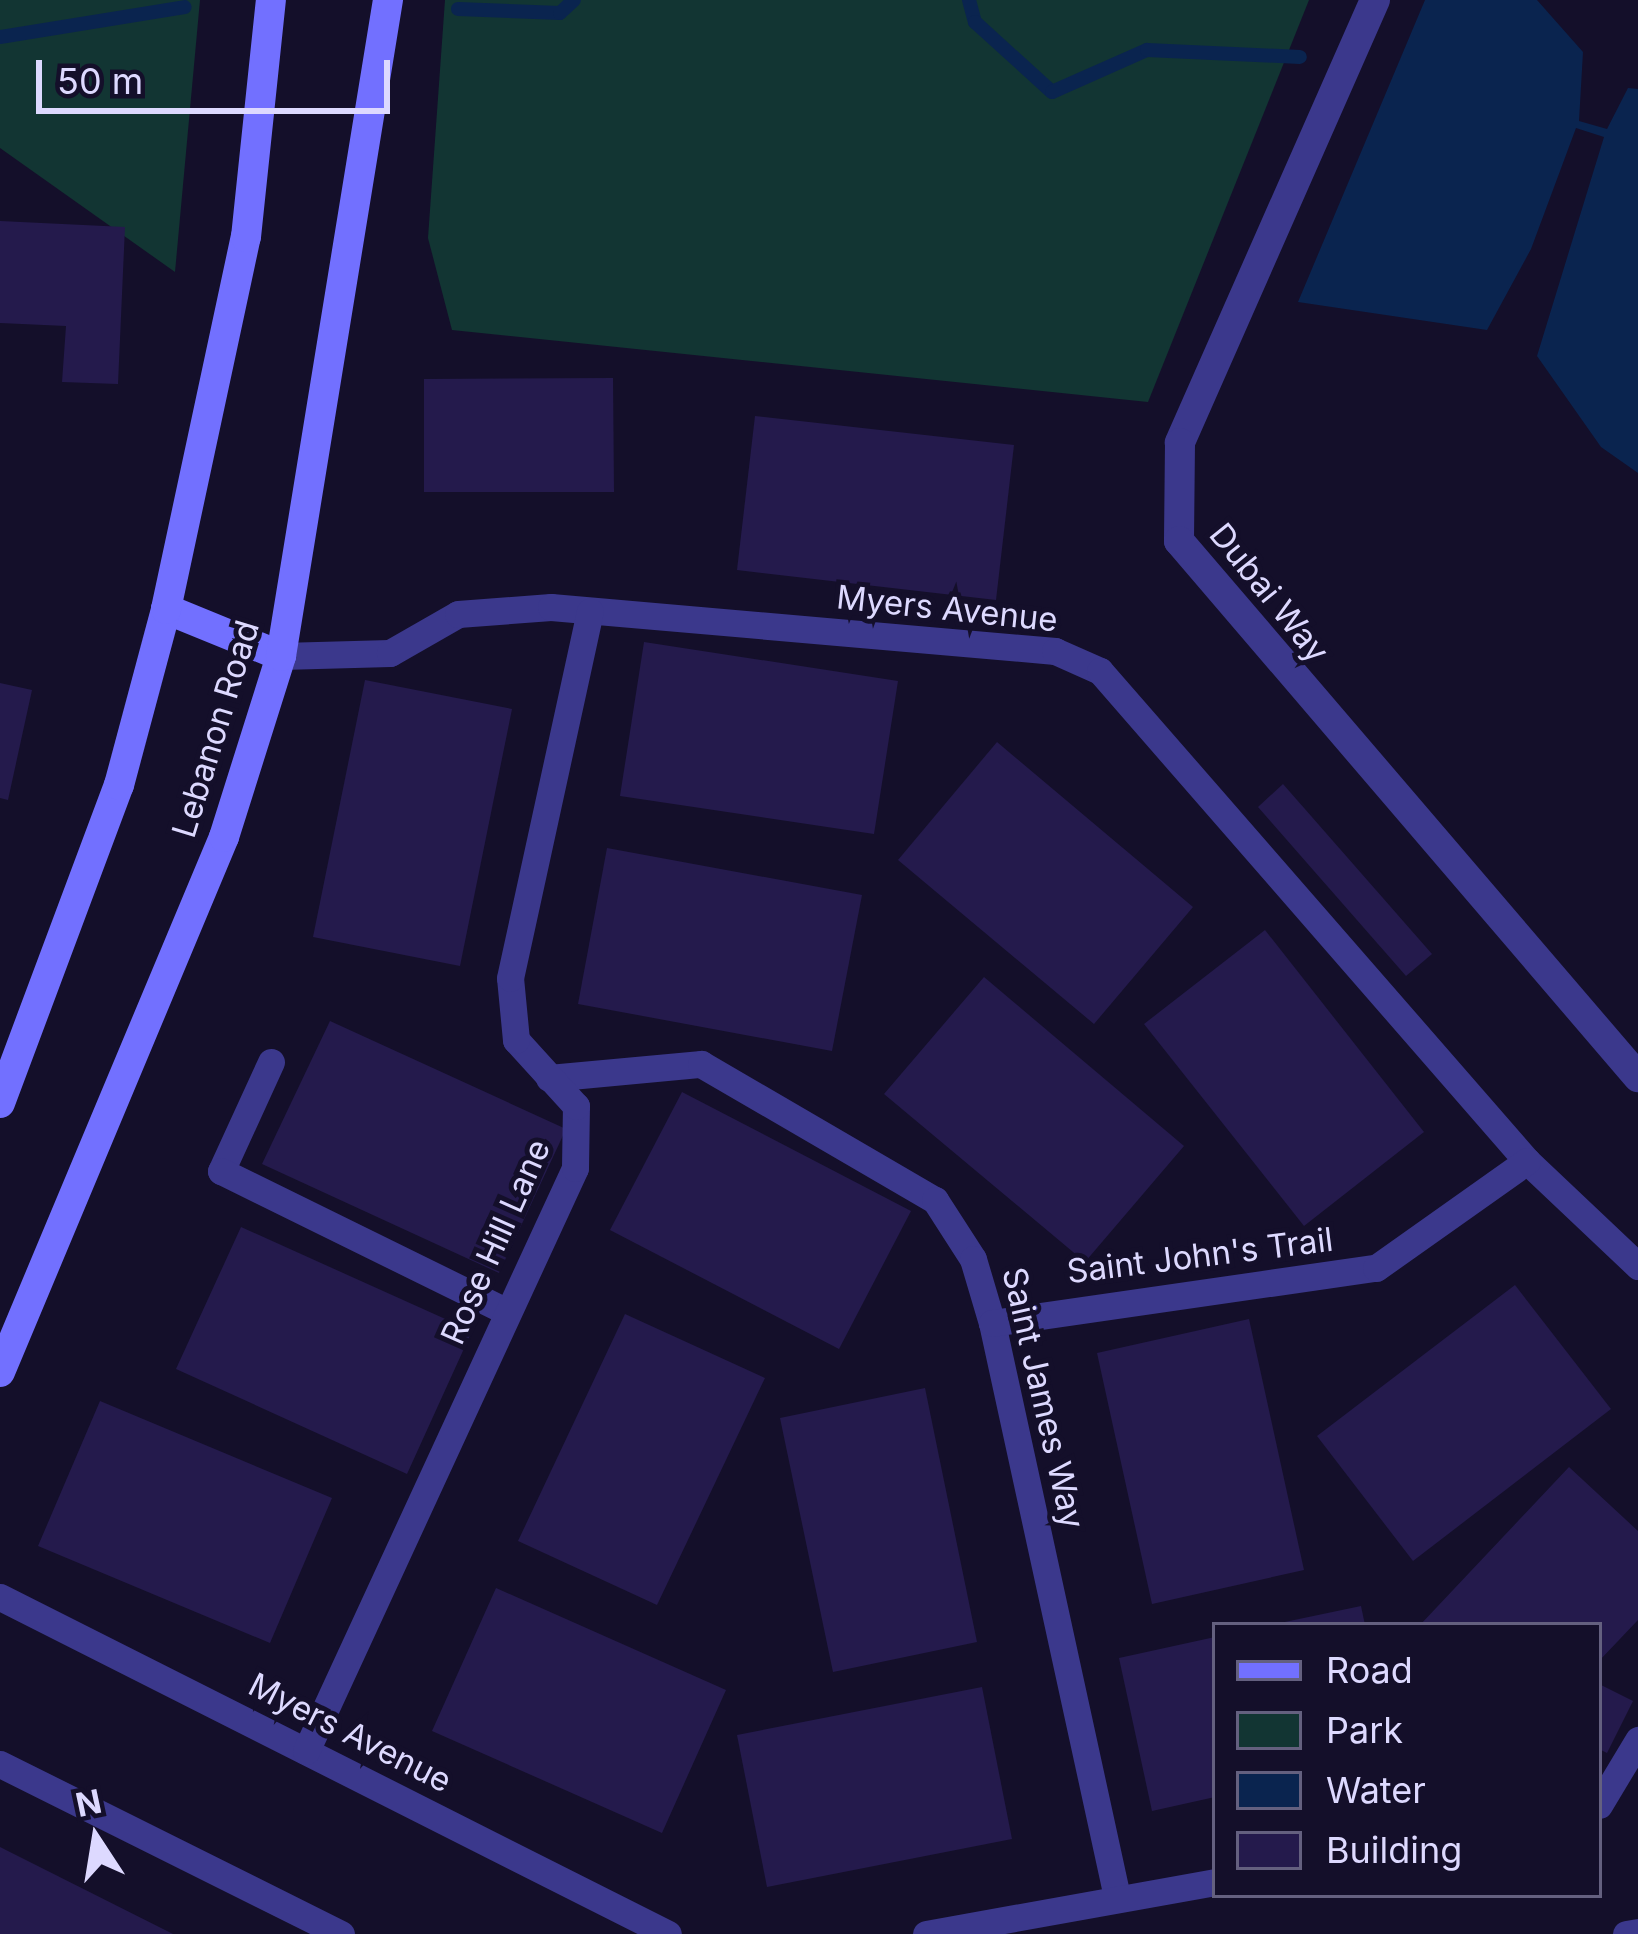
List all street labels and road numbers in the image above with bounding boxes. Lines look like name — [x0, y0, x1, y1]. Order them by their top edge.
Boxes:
street label: Dubai Way — [1201, 516, 1337, 670]
street label: Myers Avenue — [834, 578, 1060, 640]
street label: Lebanon Road — [164, 616, 268, 842]
street label: Rose Hill Lane — [433, 1133, 559, 1351]
street label: Saint John's Trail — [1065, 1220, 1335, 1292]
street label: Saint James Way — [994, 1264, 1092, 1532]
street label: Myers Avenue — [242, 1665, 458, 1801]

